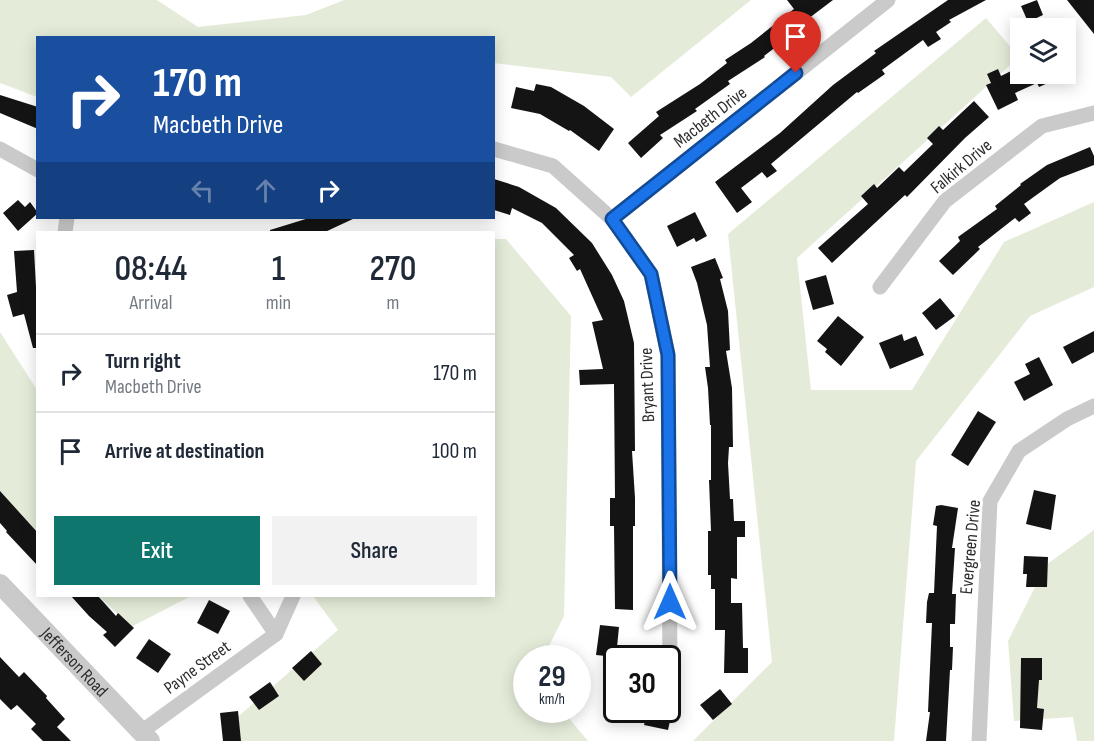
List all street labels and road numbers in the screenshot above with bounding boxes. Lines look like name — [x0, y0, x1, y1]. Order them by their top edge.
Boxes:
street label: Macbeth Drive — [670, 82, 751, 152]
street label: Falkirk Drive — [926, 135, 996, 198]
street label: Bryant Drive — [636, 347, 659, 423]
street label: Evergreen Drive — [956, 499, 985, 595]
street label: Jefferson Road — [36, 623, 112, 701]
street label: Payne Street — [160, 636, 235, 699]

